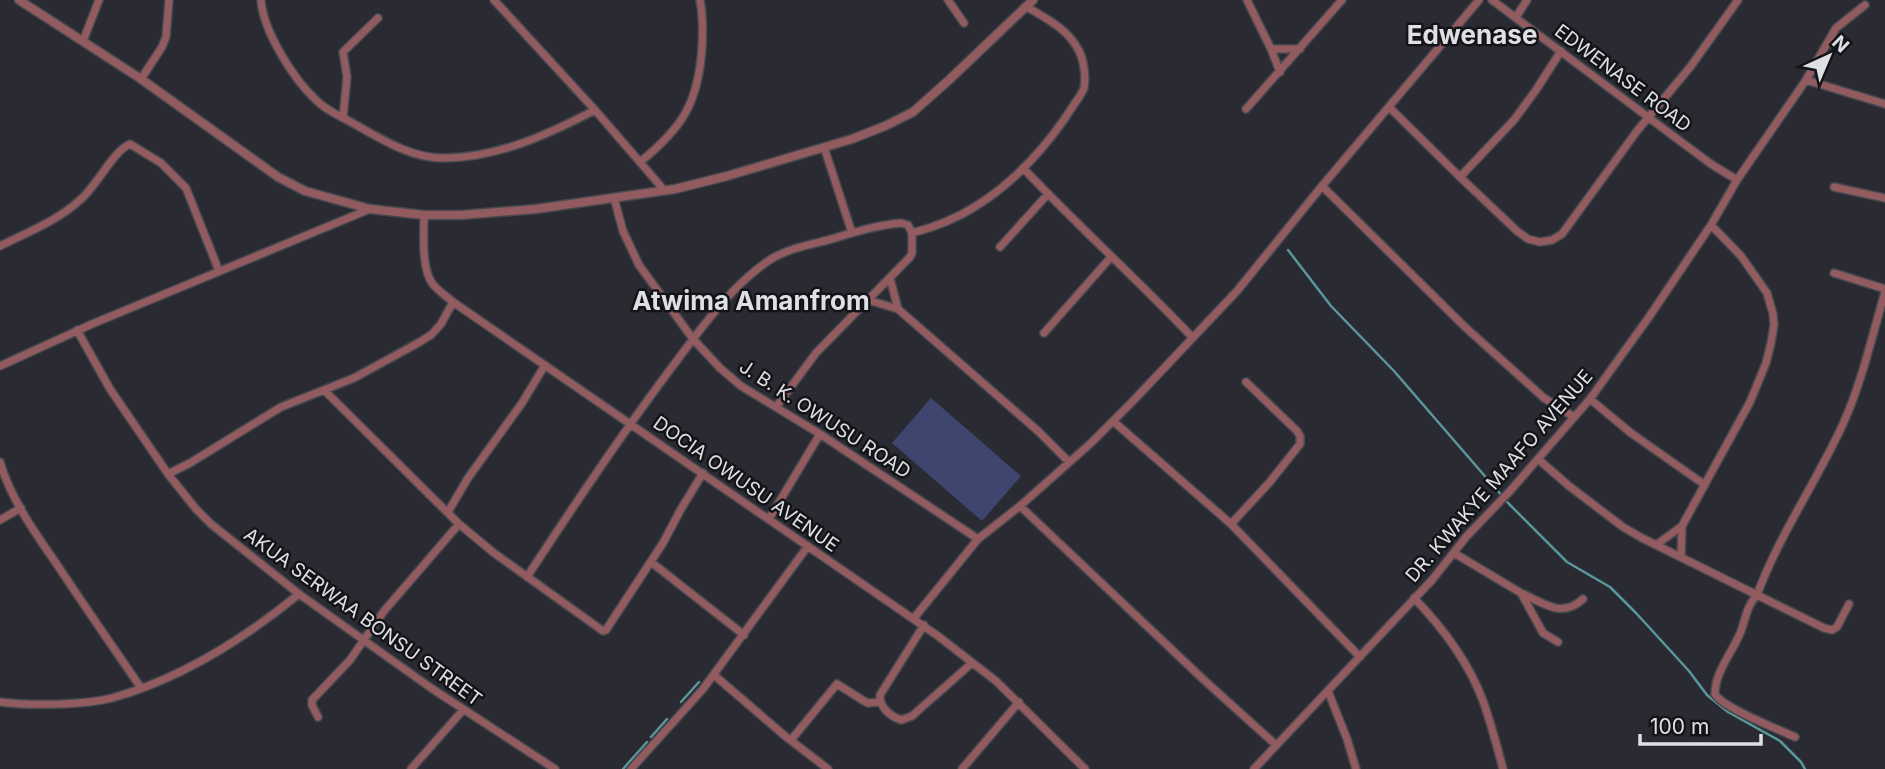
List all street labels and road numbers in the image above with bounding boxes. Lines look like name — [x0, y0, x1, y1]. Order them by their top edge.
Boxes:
street label: EDWENASE ROAD — [1550, 19, 1696, 137]
street label: J. B. K. OWUSU ROAD — [735, 355, 915, 483]
street label: DR. KWAKYE MAAFO AVENUE — [1401, 365, 1597, 587]
street label: DOCIA OWUSU AVENUE — [649, 411, 843, 557]
street label: AKUA SERWAA BONSU STREET — [240, 523, 486, 711]

